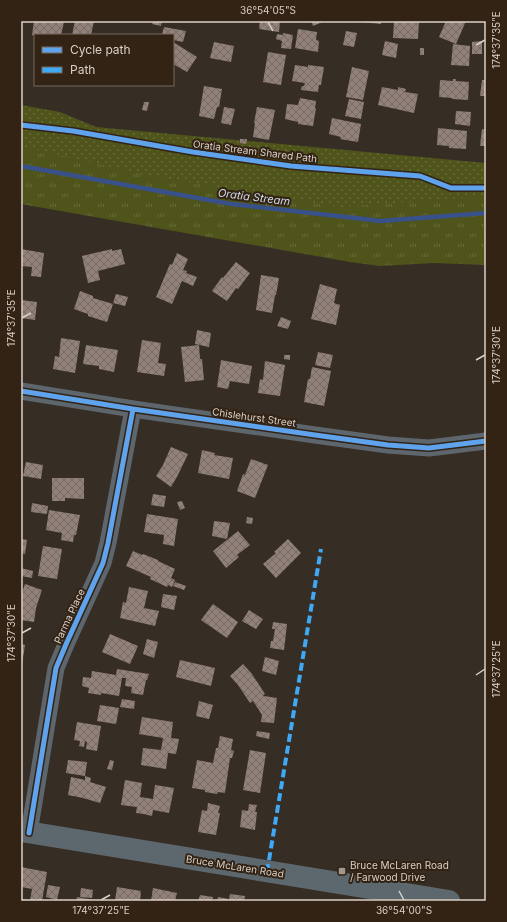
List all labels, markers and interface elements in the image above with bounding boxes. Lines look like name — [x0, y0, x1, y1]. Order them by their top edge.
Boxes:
text: 36°54'05"S — [240, 4, 296, 16]
text: 174°37'35"E — [490, 11, 502, 69]
legend — [34, 34, 174, 86]
text: Cycle path — [70, 42, 131, 57]
text: Path — [70, 62, 95, 77]
street label: Oratia Stream Shared Path — [192, 137, 318, 165]
water label: Oratia Stream — [217, 186, 291, 208]
text: 174°37'35"E — [5, 289, 17, 347]
text: 174°37'30"E — [490, 326, 502, 384]
street label: Chislehurst Street — [211, 405, 297, 429]
street label: Parma Place — [51, 587, 87, 645]
text: 174°37'30"E — [5, 604, 17, 662]
text: 174°37'25"E — [490, 640, 502, 698]
street label: Bruce McLaren Road — [185, 852, 285, 880]
place label: Bruce McLaren Road / Farwood Drive — [350, 859, 449, 883]
marker: Bruce McLaren Road / Farwood Drive — [337, 866, 347, 876]
text: 174°37'25"E — [72, 904, 130, 916]
text: 36°54'00"S — [376, 904, 432, 916]

